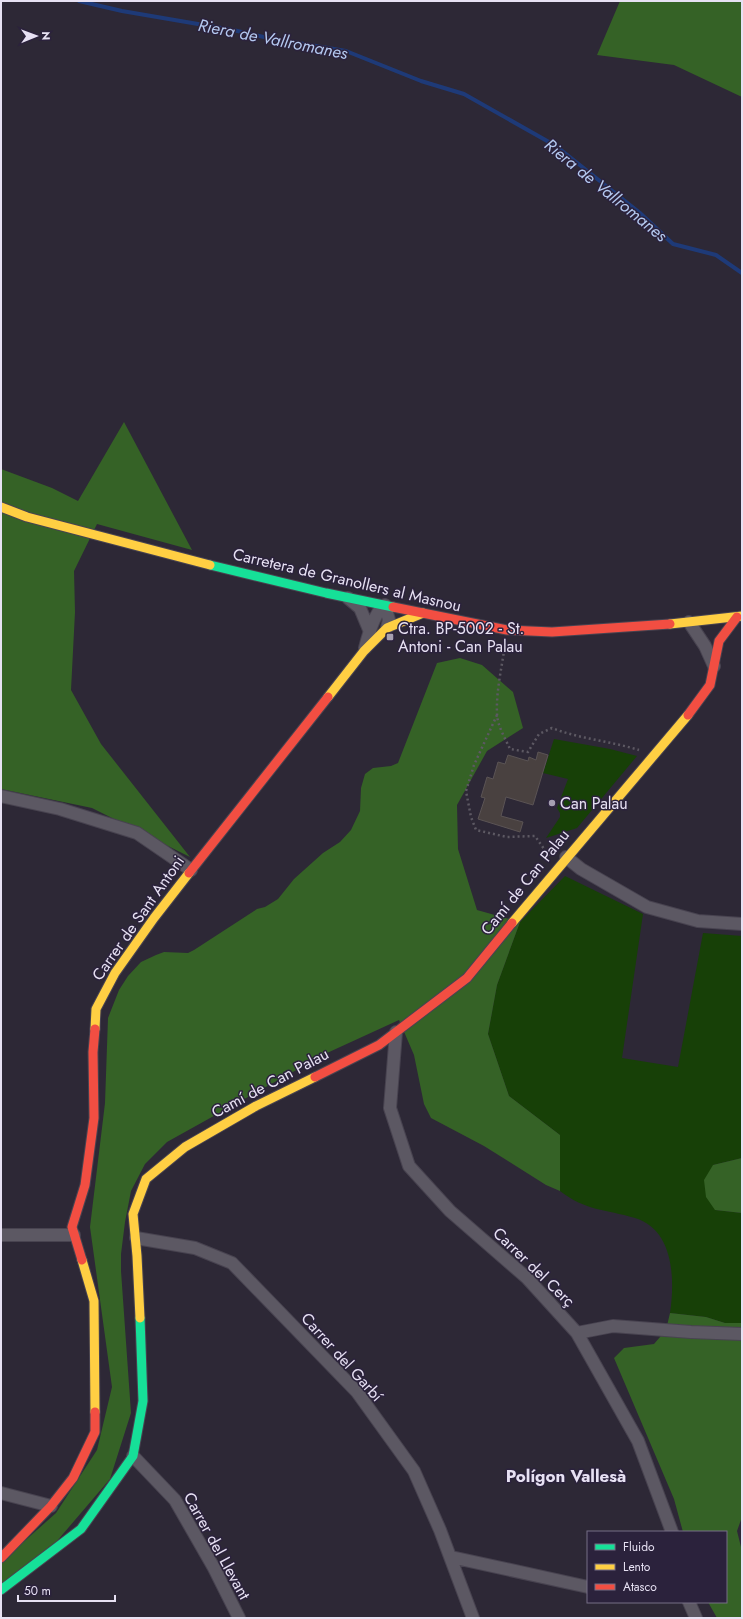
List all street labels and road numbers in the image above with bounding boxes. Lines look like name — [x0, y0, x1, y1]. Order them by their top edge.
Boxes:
street label: Carretera de Granollers al Masnou — [231, 543, 463, 617]
street label: Camí de Can Palau — [475, 824, 575, 940]
street label: Carrer de Sant Antoni — [86, 851, 190, 985]
street label: Camí de Can Palau — [207, 1042, 333, 1124]
street label: Carrer del Cerç — [488, 1222, 580, 1312]
street label: Carrer del Garbí — [296, 1307, 389, 1407]
street label: Carrer del Llevant — [178, 1488, 256, 1604]

